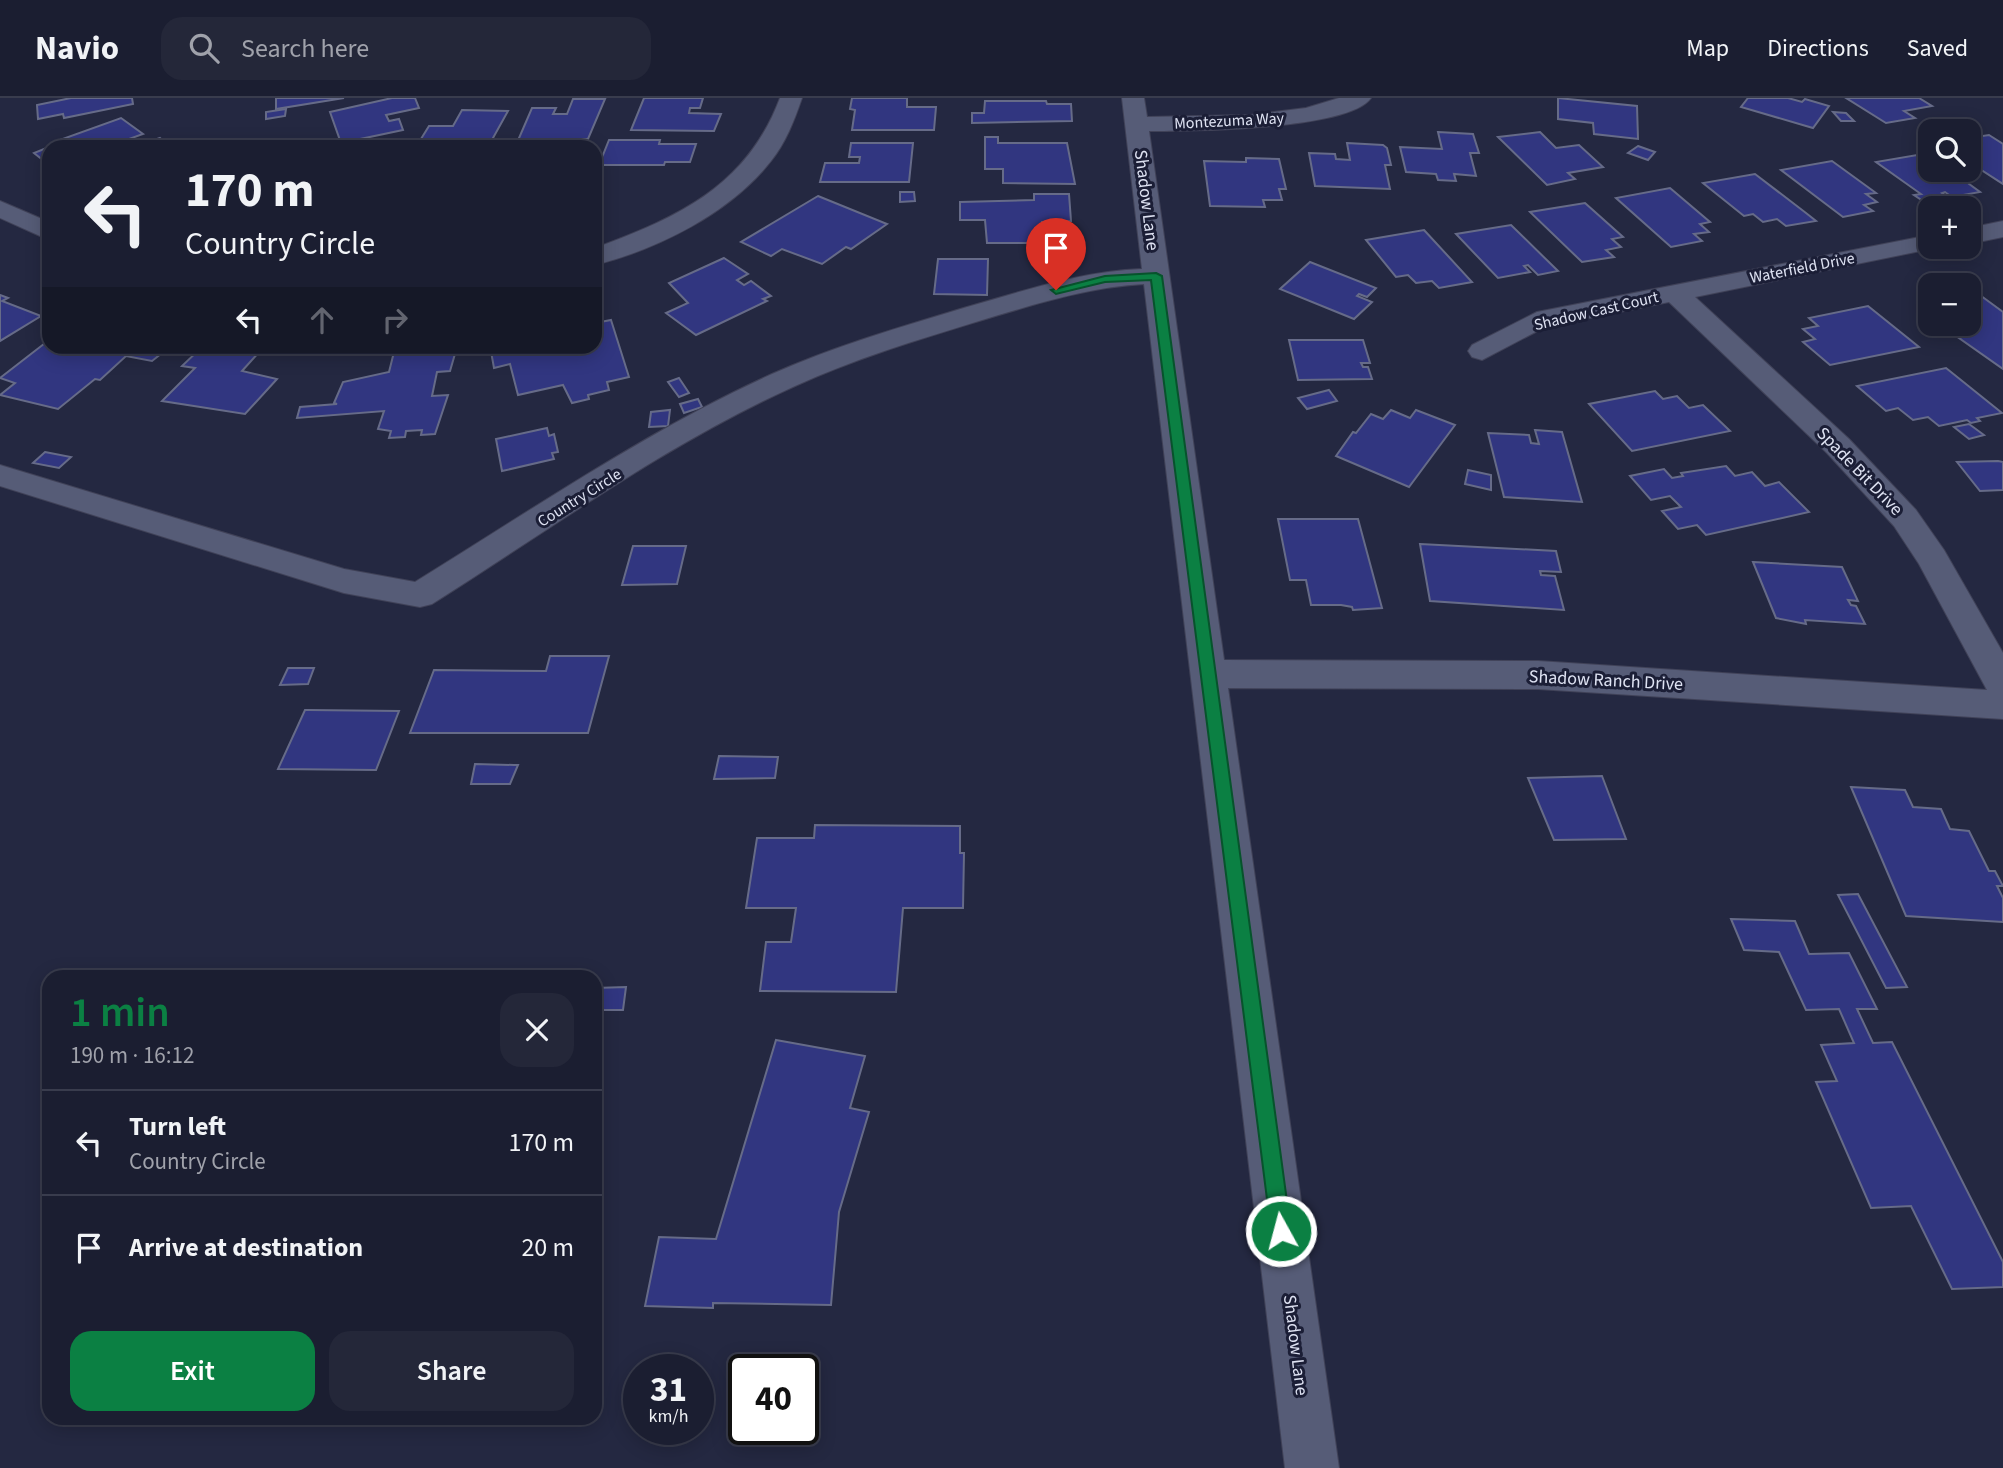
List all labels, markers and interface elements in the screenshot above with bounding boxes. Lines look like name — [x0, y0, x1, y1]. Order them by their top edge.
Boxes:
search box — [161, 17, 651, 80]
text: Navio — [35, 25, 119, 72]
icon: search — [185, 29, 223, 67]
text: Search here — [241, 30, 369, 67]
text: Map — [1686, 31, 1729, 66]
text: Directions — [1767, 31, 1869, 66]
text: Saved — [1907, 31, 1968, 66]
street label: Montezuma Way — [1174, 107, 1285, 135]
map controls — [1918, 119, 1981, 336]
button: search — [1918, 119, 1981, 182]
street label: Shadow Lane — [1128, 148, 1165, 252]
text: 170 m — [185, 156, 314, 226]
icon: left — [70, 168, 161, 259]
button: + — [1918, 196, 1981, 259]
pin — [1026, 218, 1086, 290]
text: Country Circle — [185, 221, 375, 267]
icon: arrive — [1037, 229, 1075, 267]
street label: Waterfield Drive — [1748, 247, 1856, 289]
button: − — [1918, 273, 1981, 336]
street label: Shadow Cast Court — [1532, 286, 1661, 336]
icon: left — [230, 301, 268, 339]
icon: ahead — [303, 301, 341, 339]
icon: right — [376, 301, 414, 339]
street label: Spade Bit Drive — [1811, 421, 1909, 521]
street label: Country Circle — [533, 463, 626, 532]
street label: Shadow Ranch Drive — [1528, 664, 1684, 697]
text: 1 min — [70, 983, 170, 1043]
button: close — [500, 993, 574, 1067]
text: 190 m · 16:12 — [70, 1039, 194, 1072]
text: Turn left — [129, 1108, 226, 1145]
icon: left — [70, 1124, 108, 1162]
text: 170 m — [508, 1124, 574, 1161]
text: Country Circle — [129, 1145, 266, 1178]
position arrow — [1244, 1194, 1318, 1268]
icon: arrive — [70, 1229, 108, 1267]
text: Arrive at destination — [129, 1229, 363, 1266]
text: 20 m — [521, 1229, 574, 1266]
street label: Shadow Lane — [1277, 1293, 1314, 1397]
button: Exit — [70, 1331, 315, 1411]
button: Share — [329, 1331, 574, 1411]
speed limit sign: 40 — [728, 1354, 819, 1445]
text: 31 — [650, 1365, 687, 1415]
text: km/h — [649, 1404, 688, 1429]

